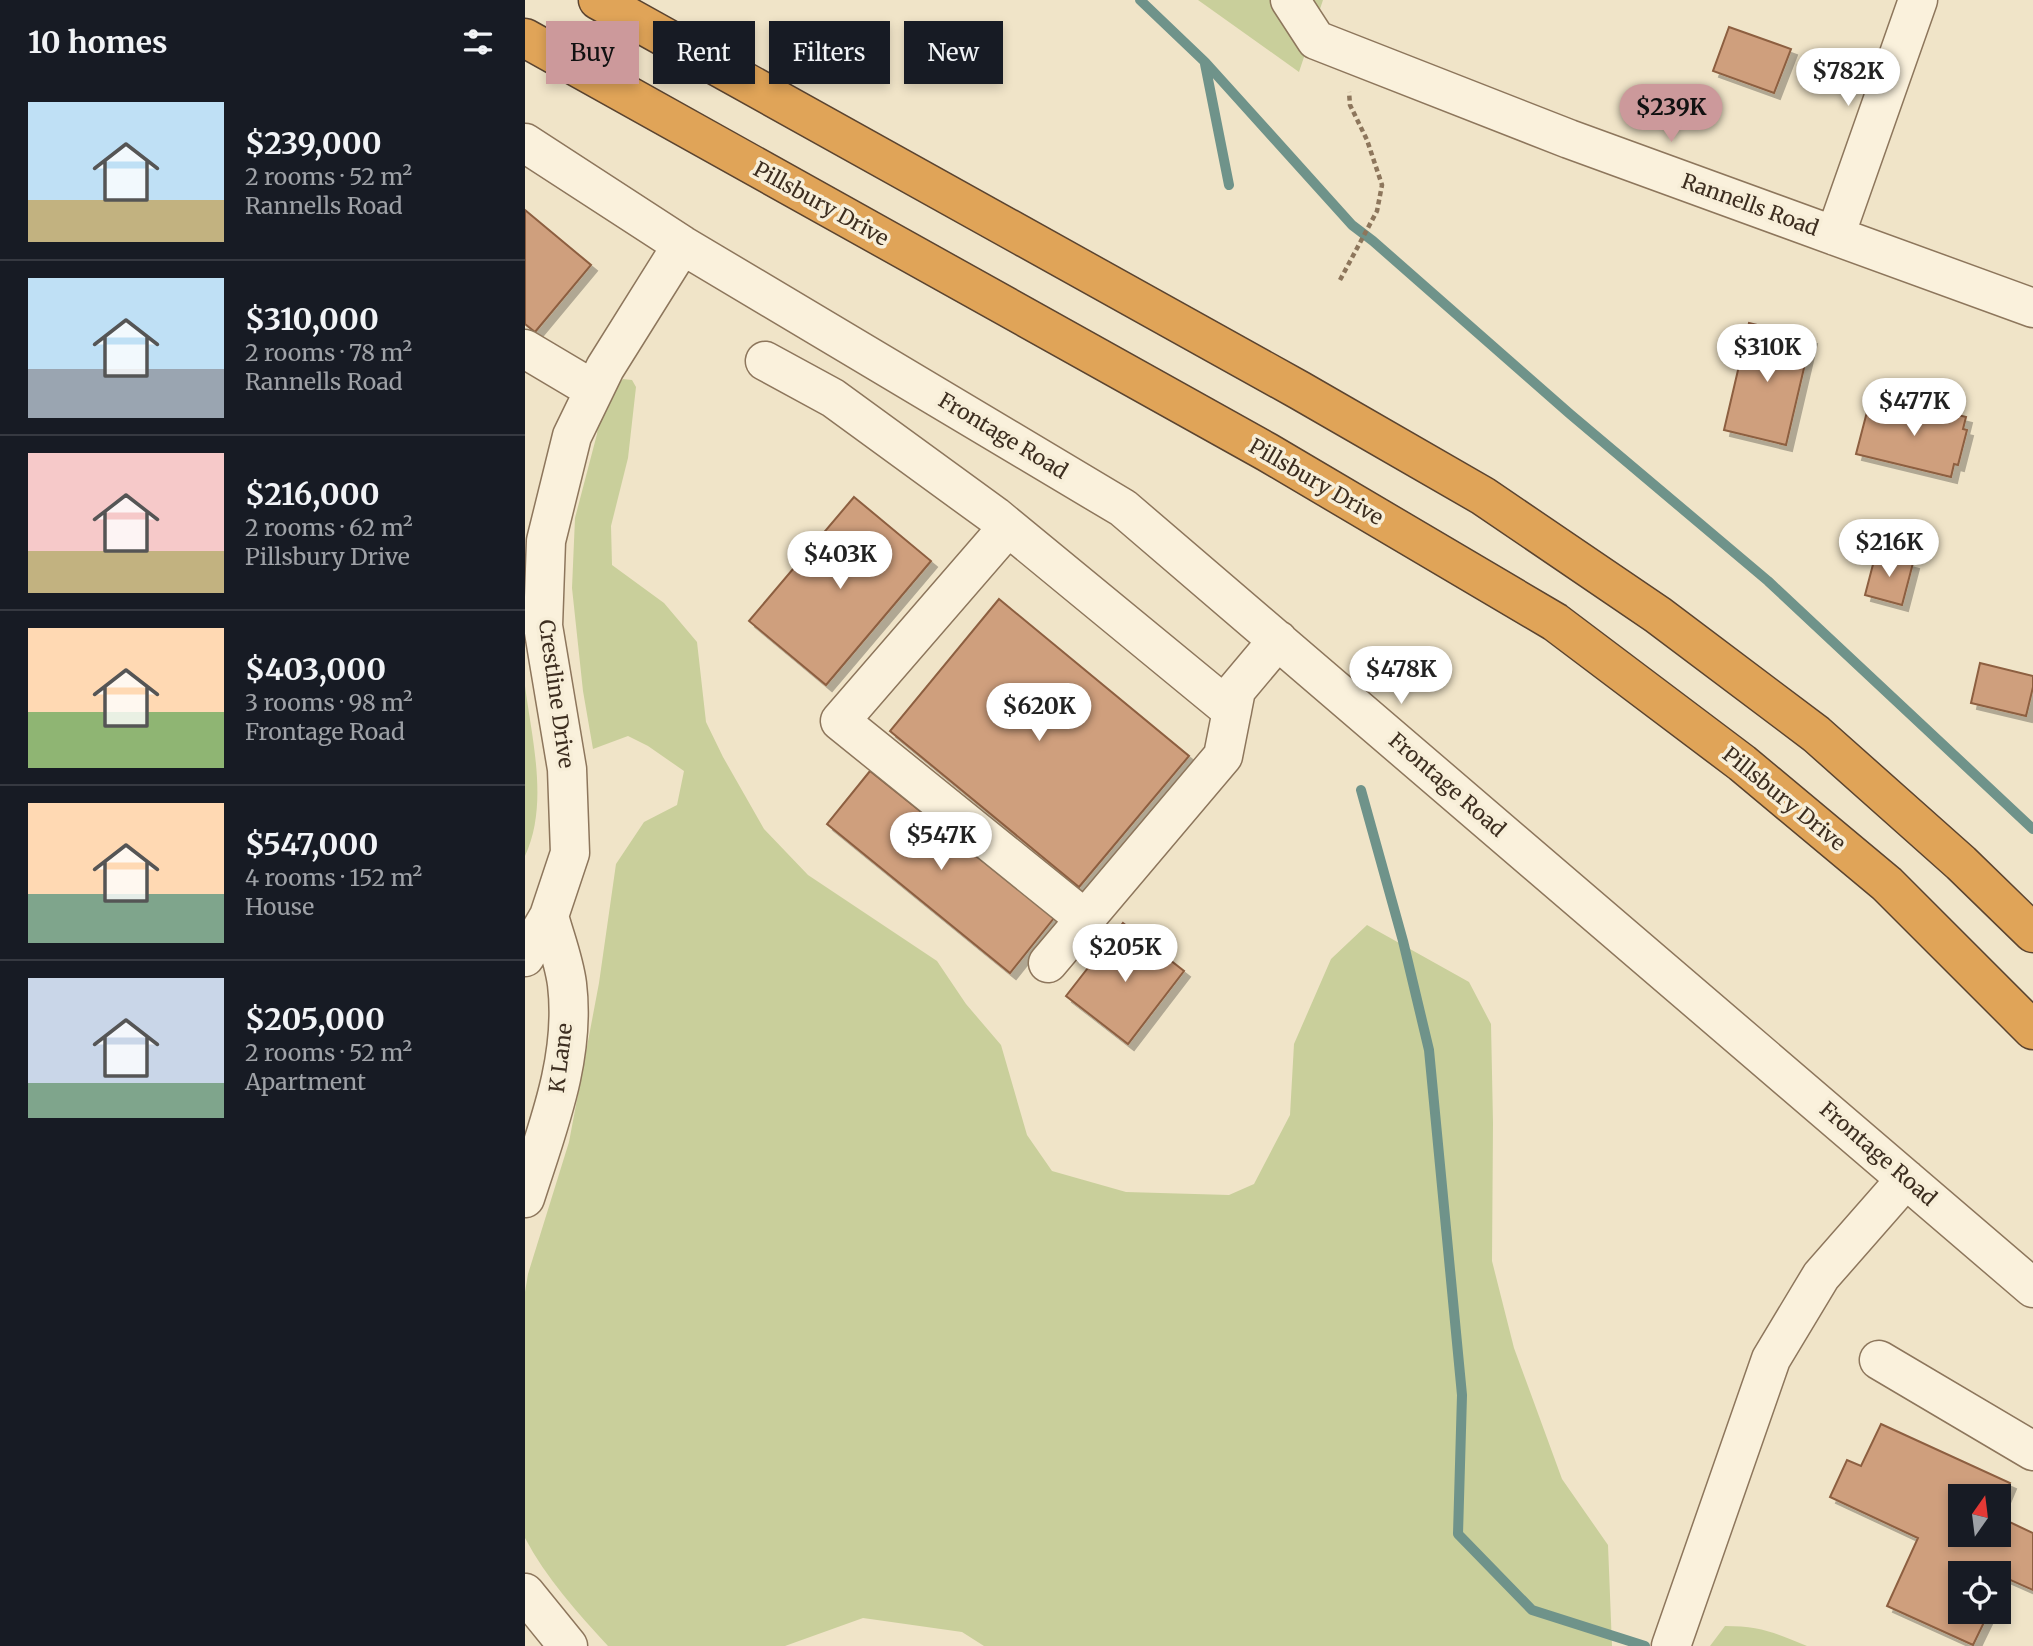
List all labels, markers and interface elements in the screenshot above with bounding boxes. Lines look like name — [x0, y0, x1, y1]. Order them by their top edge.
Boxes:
chip: Buy — [546, 21, 639, 84]
chip: Rent — [653, 21, 755, 84]
chip: Filters — [769, 21, 890, 84]
chip: New — [904, 21, 1003, 84]
text: 10 homes — [28, 23, 168, 61]
icon: filters — [459, 23, 497, 61]
pin: $782K — [1799, 48, 1897, 108]
text: $782K — [1812, 56, 1884, 85]
pin: $239K — [1622, 85, 1720, 144]
text: $239K — [1636, 92, 1706, 121]
text: $239,000 — [245, 124, 382, 162]
icon: home — [84, 130, 168, 214]
street label: Pillsbury Drive — [749, 155, 894, 252]
text: 2 rooms · 52 m² — [245, 162, 412, 191]
street label: Rannells Road — [1678, 167, 1823, 242]
text: Rannells Road — [245, 191, 403, 220]
text: $310,000 — [245, 300, 379, 338]
icon: home — [84, 306, 168, 390]
pin: $310K — [1718, 324, 1816, 384]
text: $310K — [1733, 332, 1801, 361]
text: 2 rooms · 78 m² — [245, 338, 412, 367]
text: Rannells Road — [245, 367, 403, 396]
pin: $477K — [1865, 378, 1963, 438]
street label: Frontage Road — [934, 386, 1073, 485]
text: $477K — [1878, 386, 1950, 415]
street label: Pillsbury Drive — [1244, 432, 1388, 531]
text: $216,000 — [245, 475, 380, 513]
icon: home — [84, 481, 168, 565]
text: 2 rooms · 62 m² — [245, 513, 413, 542]
pin: $216K — [1840, 520, 1938, 579]
text: $216K — [1855, 527, 1923, 556]
pin: $403K — [791, 532, 889, 591]
text: $403K — [803, 539, 877, 568]
text: Pillsbury Drive — [245, 542, 410, 571]
street label: Crestline Drive — [533, 618, 580, 770]
pin: $478K — [1352, 646, 1450, 706]
text: $403,000 — [245, 650, 386, 688]
text: $478K — [1365, 654, 1437, 683]
icon: home — [84, 656, 168, 740]
pin: $620K — [990, 684, 1088, 743]
text: 3 rooms · 98 m² — [245, 688, 413, 717]
text: $620K — [1002, 691, 1076, 720]
text: Frontage Road — [245, 717, 405, 746]
street label: Frontage Road — [1383, 727, 1512, 843]
street label: Pillsbury Drive — [1717, 741, 1851, 856]
pin: $547K — [892, 812, 990, 872]
text: $547K — [906, 820, 976, 849]
text: $547,000 — [245, 825, 378, 863]
icon: home — [84, 831, 168, 915]
text: 4 rooms · 152 m² — [245, 863, 422, 892]
text: House — [245, 892, 314, 921]
pin: $205K — [1076, 925, 1174, 984]
text: $205K — [1089, 932, 1161, 961]
text: $205,000 — [245, 1000, 385, 1038]
icon: home — [84, 1006, 168, 1090]
street label: K Lane — [543, 1022, 578, 1094]
text: 2 rooms · 52 m² — [245, 1038, 412, 1067]
text: Apartment — [245, 1067, 366, 1096]
street label: Frontage Road — [1814, 1096, 1943, 1212]
north arrow — [1948, 1484, 2011, 1547]
map controls — [1948, 1484, 2011, 1624]
button: locate — [1948, 1561, 2011, 1624]

